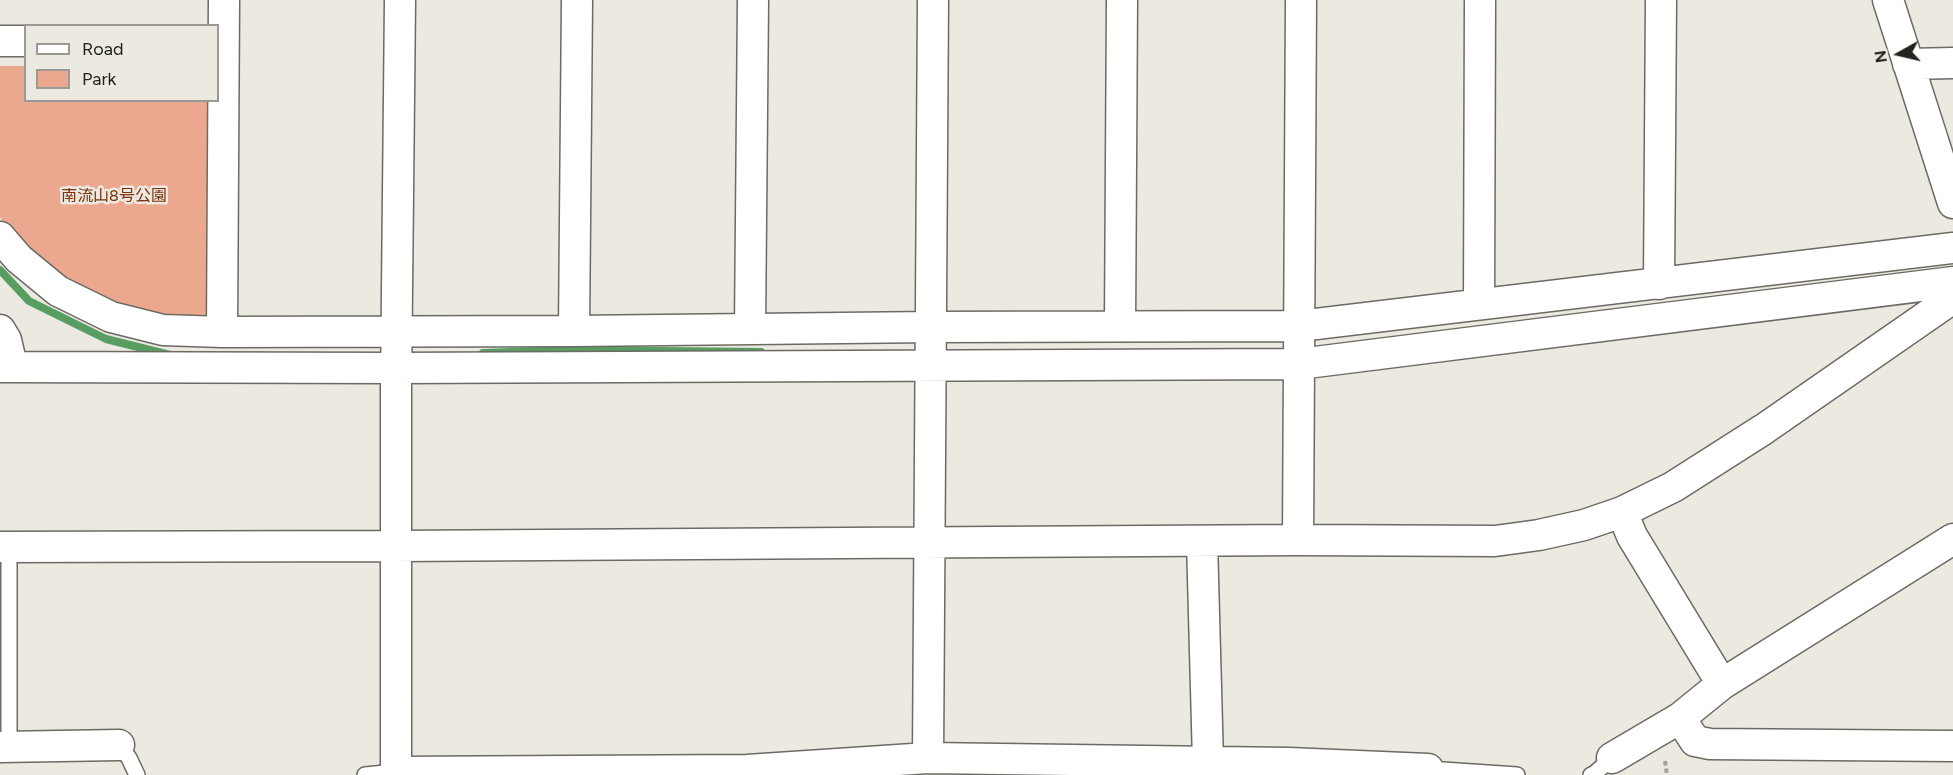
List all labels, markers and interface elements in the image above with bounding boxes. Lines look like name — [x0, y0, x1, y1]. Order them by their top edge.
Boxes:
legend — [24, 24, 219, 102]
north arrow — [1869, 24, 1929, 84]
text: Road — [82, 38, 123, 60]
text: N — [1870, 49, 1891, 64]
text: Park — [82, 68, 116, 90]
park label: 南流山8号公園 — [61, 186, 167, 206]

